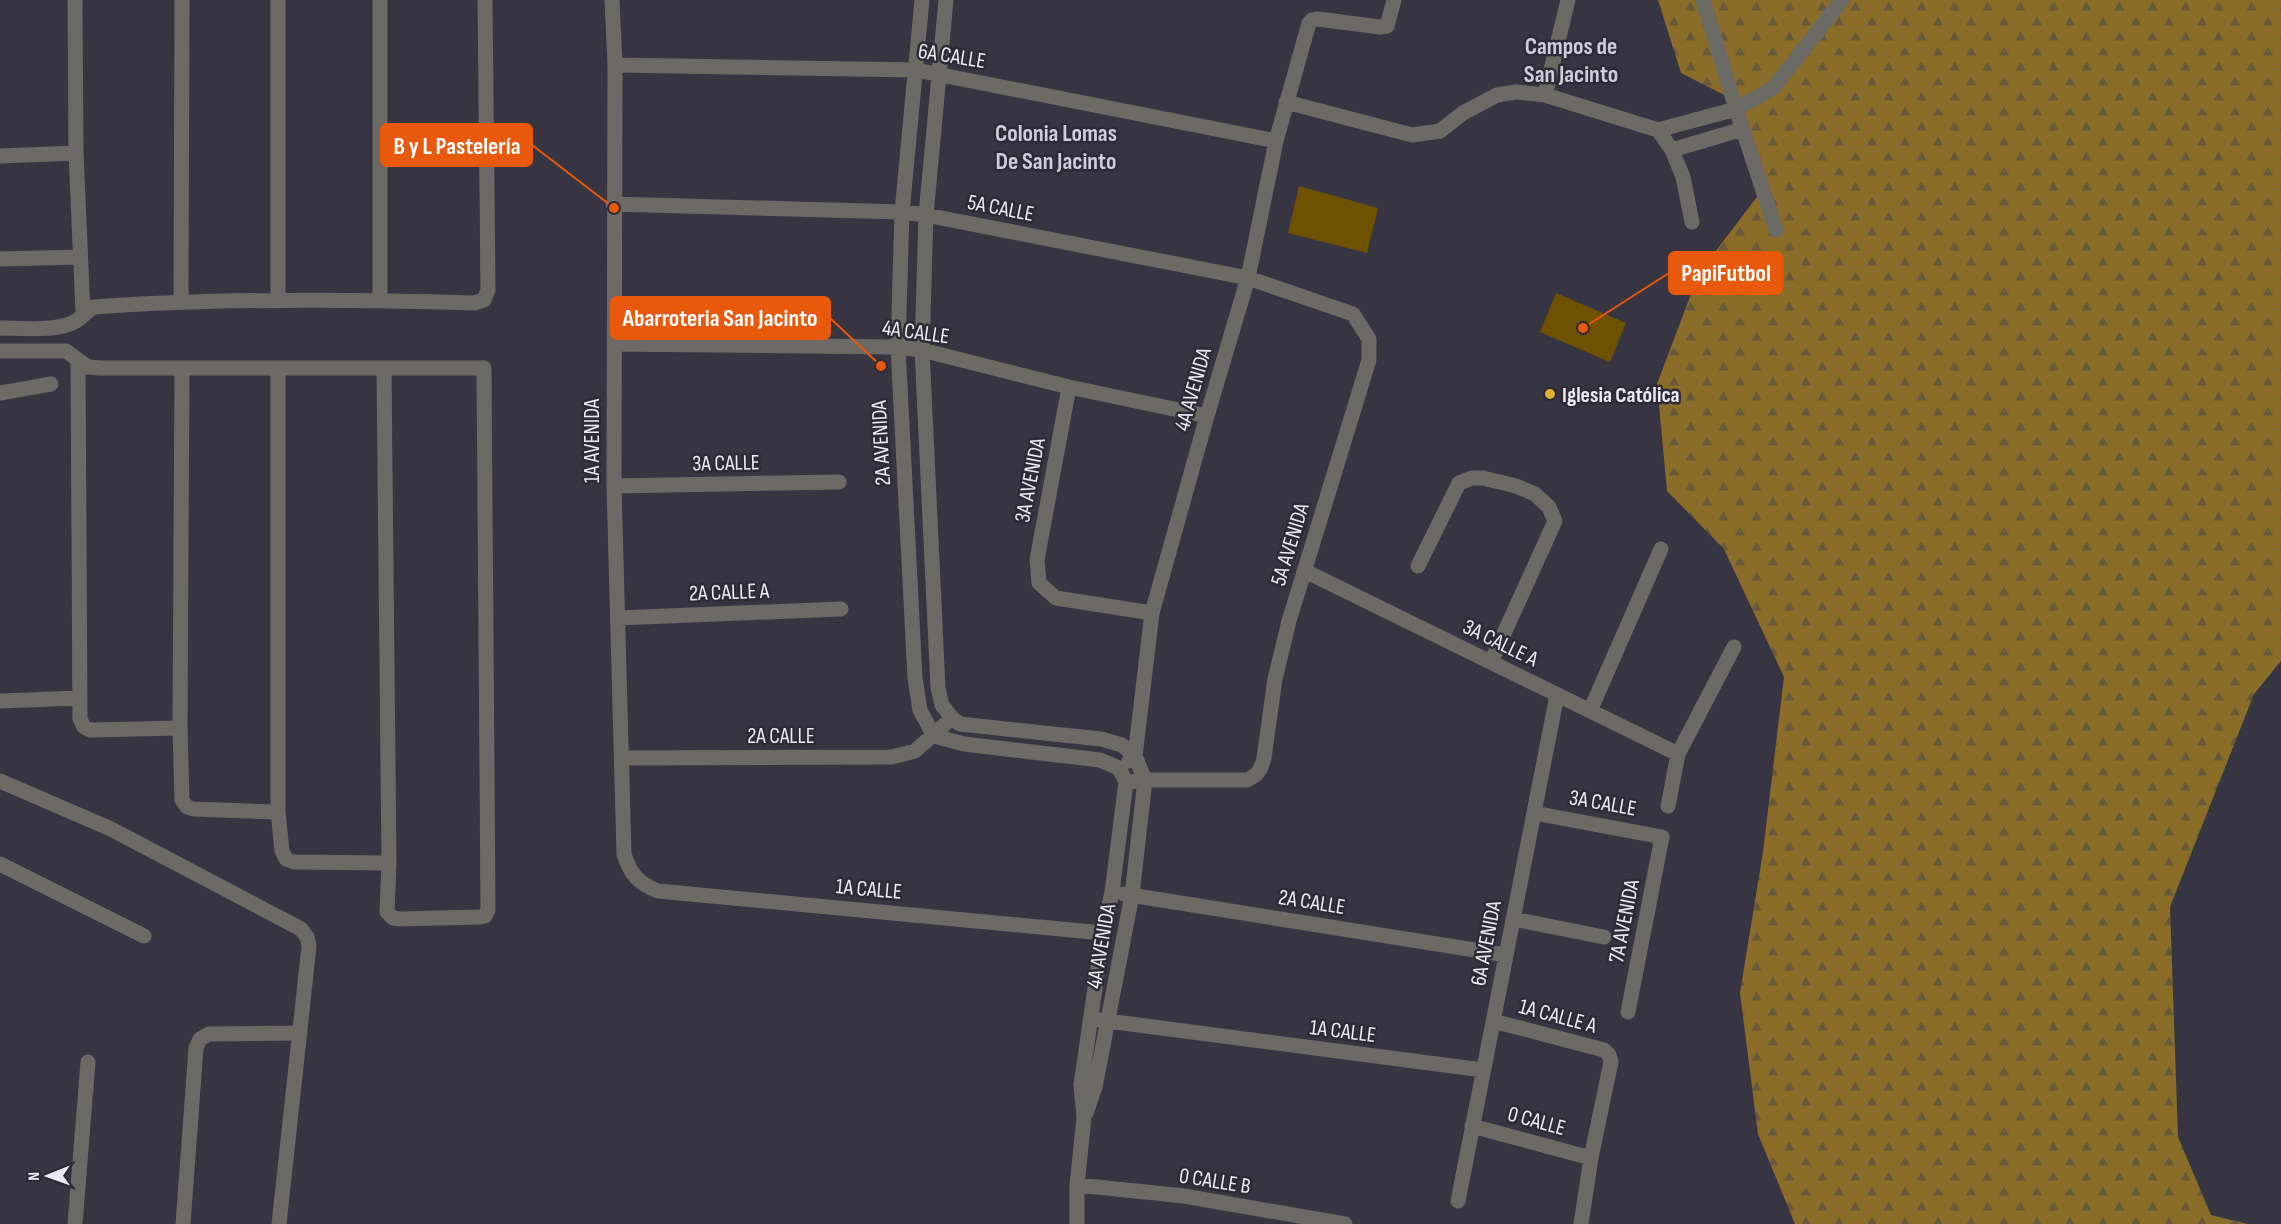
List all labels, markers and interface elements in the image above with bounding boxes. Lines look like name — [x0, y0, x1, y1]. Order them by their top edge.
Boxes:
district label: Campos de San Jacinto — [1524, 32, 1618, 89]
street label: 6A CALLE — [916, 38, 987, 75]
district label: Colonia Lomas De San Jacinto — [995, 119, 1117, 176]
callout: B y L Pastelería — [381, 124, 532, 166]
text: B y L Pastelería — [394, 132, 520, 161]
street label: 5A CALLE — [965, 189, 1036, 228]
callout: PapiFutbol — [1669, 252, 1782, 294]
text: PapiFutbol — [1681, 259, 1771, 288]
callout: Abarroteria San Jacinto — [611, 297, 830, 339]
text: Abarroteria San Jacinto — [621, 304, 818, 333]
street label: 4A CALLE — [880, 314, 951, 351]
street label: 4A AVENIDA — [1169, 344, 1218, 434]
place label: Iglesia Católica — [1562, 382, 1679, 409]
marker: Iglesia Católica — [1543, 387, 1557, 401]
street label: 1A AVENIDA — [579, 398, 606, 483]
street label: 2A AVENIDA — [866, 399, 897, 486]
street label: 3A AVENIDA — [1009, 435, 1052, 525]
street label: 3A CALLE — [692, 449, 760, 478]
street label: 5A AVENIDA — [1265, 499, 1316, 589]
street label: 2A CALLE A — [688, 578, 770, 607]
street label: 3A CALLE A — [1458, 614, 1543, 673]
street label: 2A CALLE — [747, 723, 815, 750]
street label: 3A CALLE — [1567, 784, 1638, 823]
street label: 1A CALLE — [835, 873, 903, 906]
street label: 7A AVENIDA — [1603, 877, 1646, 965]
street label: 2A CALLE — [1276, 884, 1347, 921]
street label: 6A AVENIDA — [1465, 898, 1508, 988]
street label: 4A AVENIDA — [1081, 901, 1122, 991]
street label: 1A CALLE A — [1516, 993, 1600, 1040]
street label: 1A CALLE — [1308, 1014, 1377, 1049]
street label: 0 CALLE — [1505, 1101, 1568, 1142]
north arrow — [18, 1146, 78, 1206]
street label: 0 CALLE B — [1177, 1163, 1252, 1200]
text: N — [25, 1172, 44, 1181]

